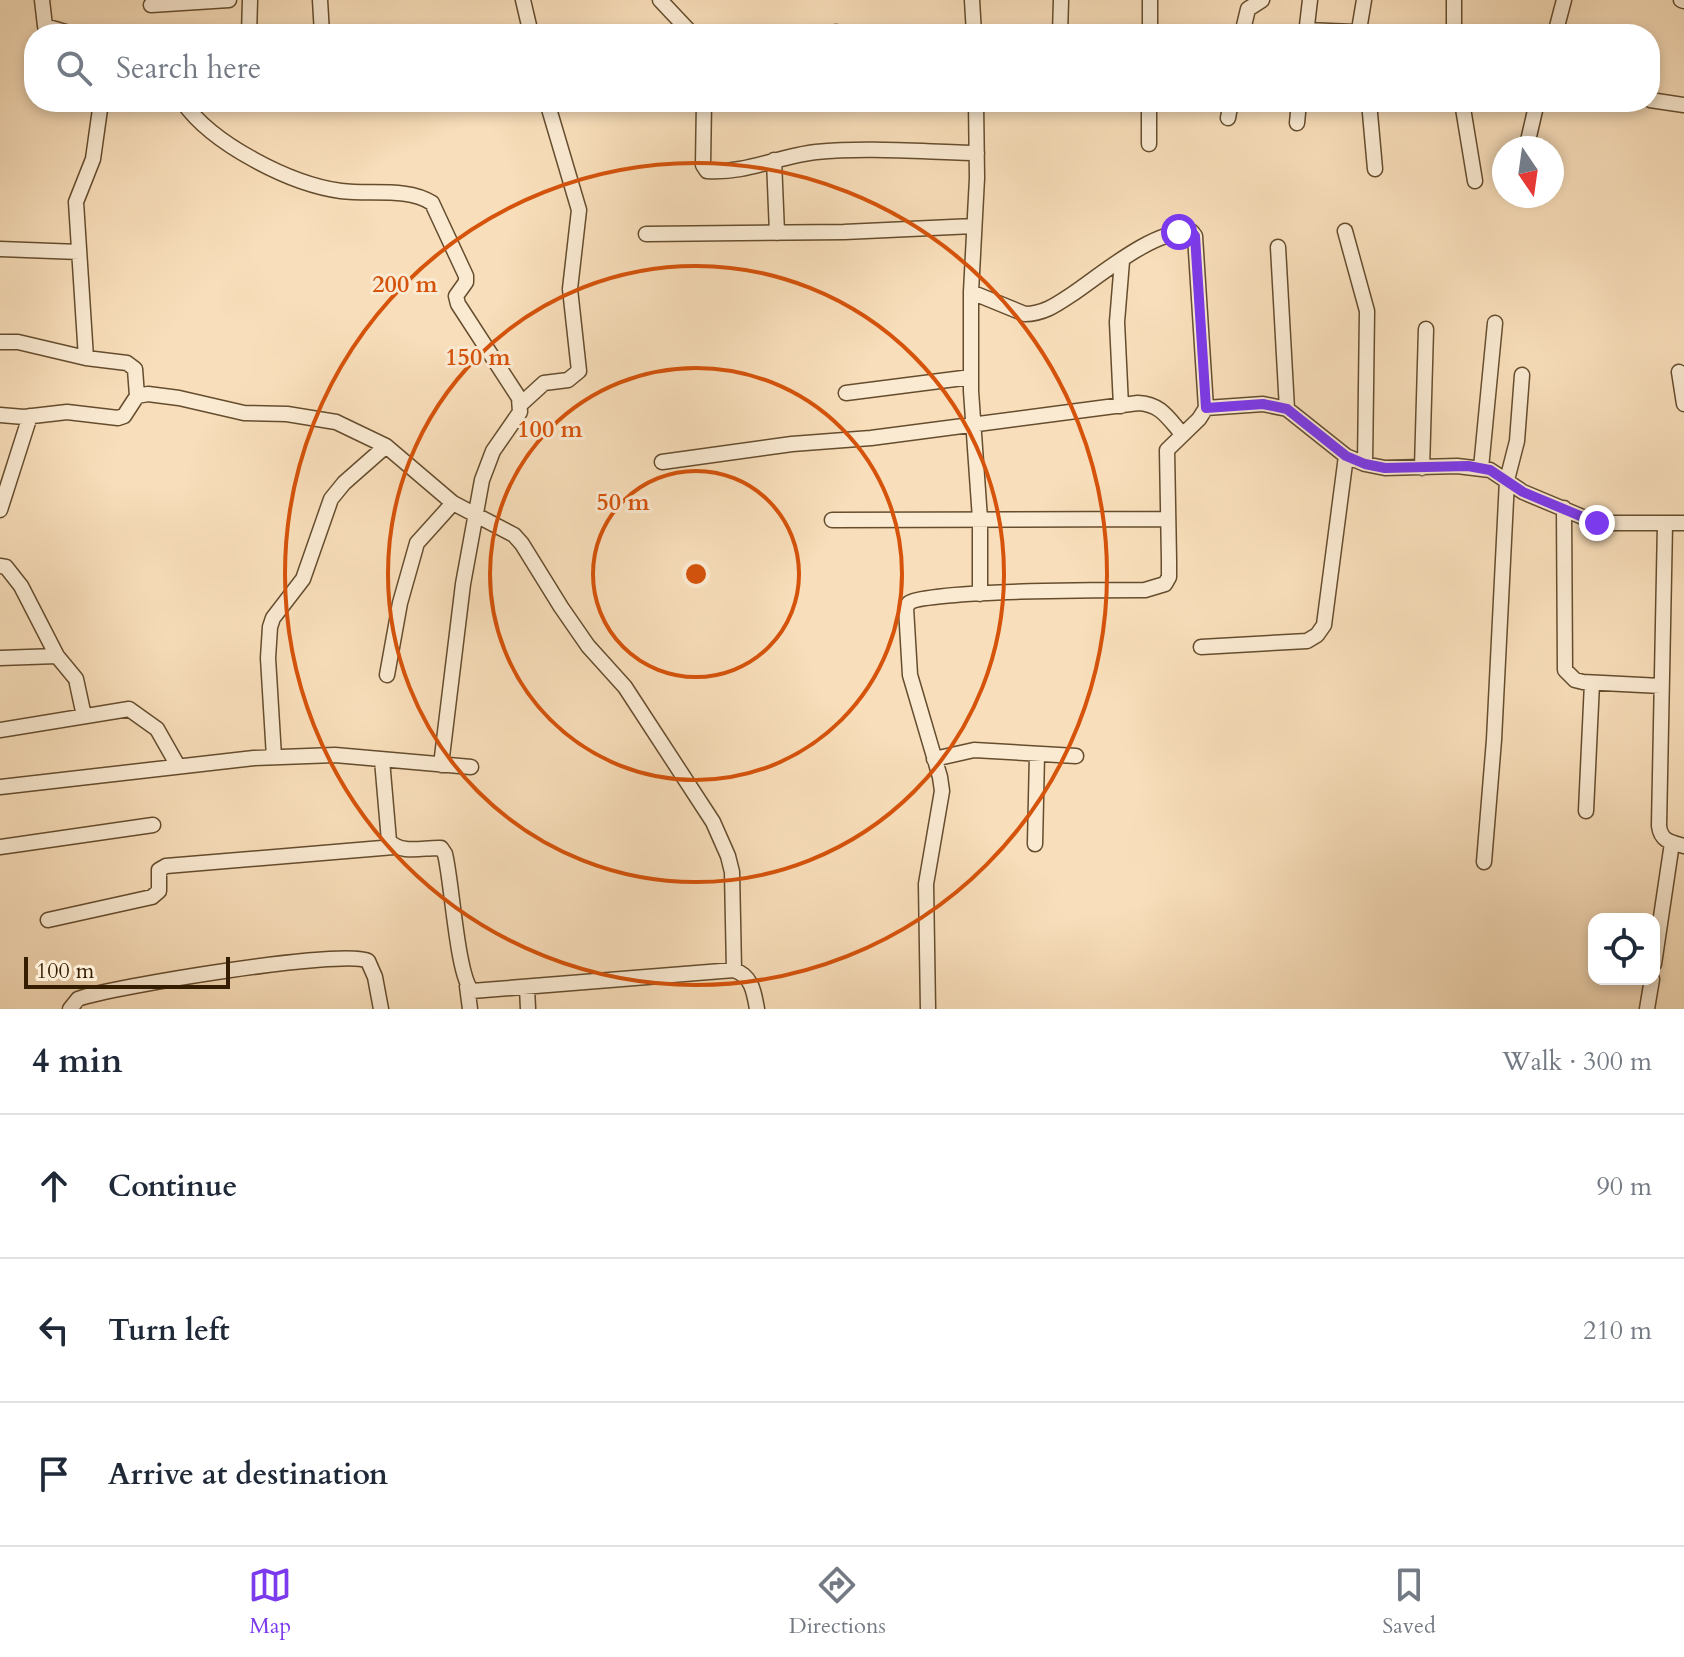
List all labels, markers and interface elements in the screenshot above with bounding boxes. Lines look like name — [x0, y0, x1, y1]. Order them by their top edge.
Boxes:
search box — [24, 24, 1660, 112]
icon: search — [52, 46, 96, 90]
text: Search here — [116, 48, 261, 89]
north arrow — [1492, 136, 1564, 208]
route start — [1161, 214, 1197, 250]
text: 200 m — [372, 268, 439, 301]
text: 150 m — [445, 341, 512, 374]
text: 100 m — [517, 413, 584, 446]
text: 50 m — [596, 486, 650, 519]
route end — [1579, 505, 1615, 541]
centre of rings — [682, 560, 710, 588]
map controls — [1588, 913, 1660, 985]
button: locate — [1588, 913, 1660, 985]
scale bar — [24, 953, 230, 989]
text: 100 m — [36, 956, 94, 986]
text: 4 min — [32, 1038, 123, 1084]
text: Walk · 300 m — [1502, 1044, 1652, 1079]
icon: ahead — [32, 1164, 76, 1208]
text: Continue — [108, 1166, 237, 1207]
text: 90 m — [1596, 1169, 1652, 1204]
icon: left — [32, 1308, 76, 1352]
text: Turn left — [108, 1310, 230, 1351]
text: 210 m — [1583, 1313, 1652, 1348]
icon: arrive — [32, 1452, 76, 1496]
text: Arrive at destination — [108, 1454, 388, 1495]
tab: Map — [248, 1563, 292, 1641]
tab: Directions — [789, 1563, 886, 1641]
tab: Saved — [1382, 1563, 1436, 1641]

